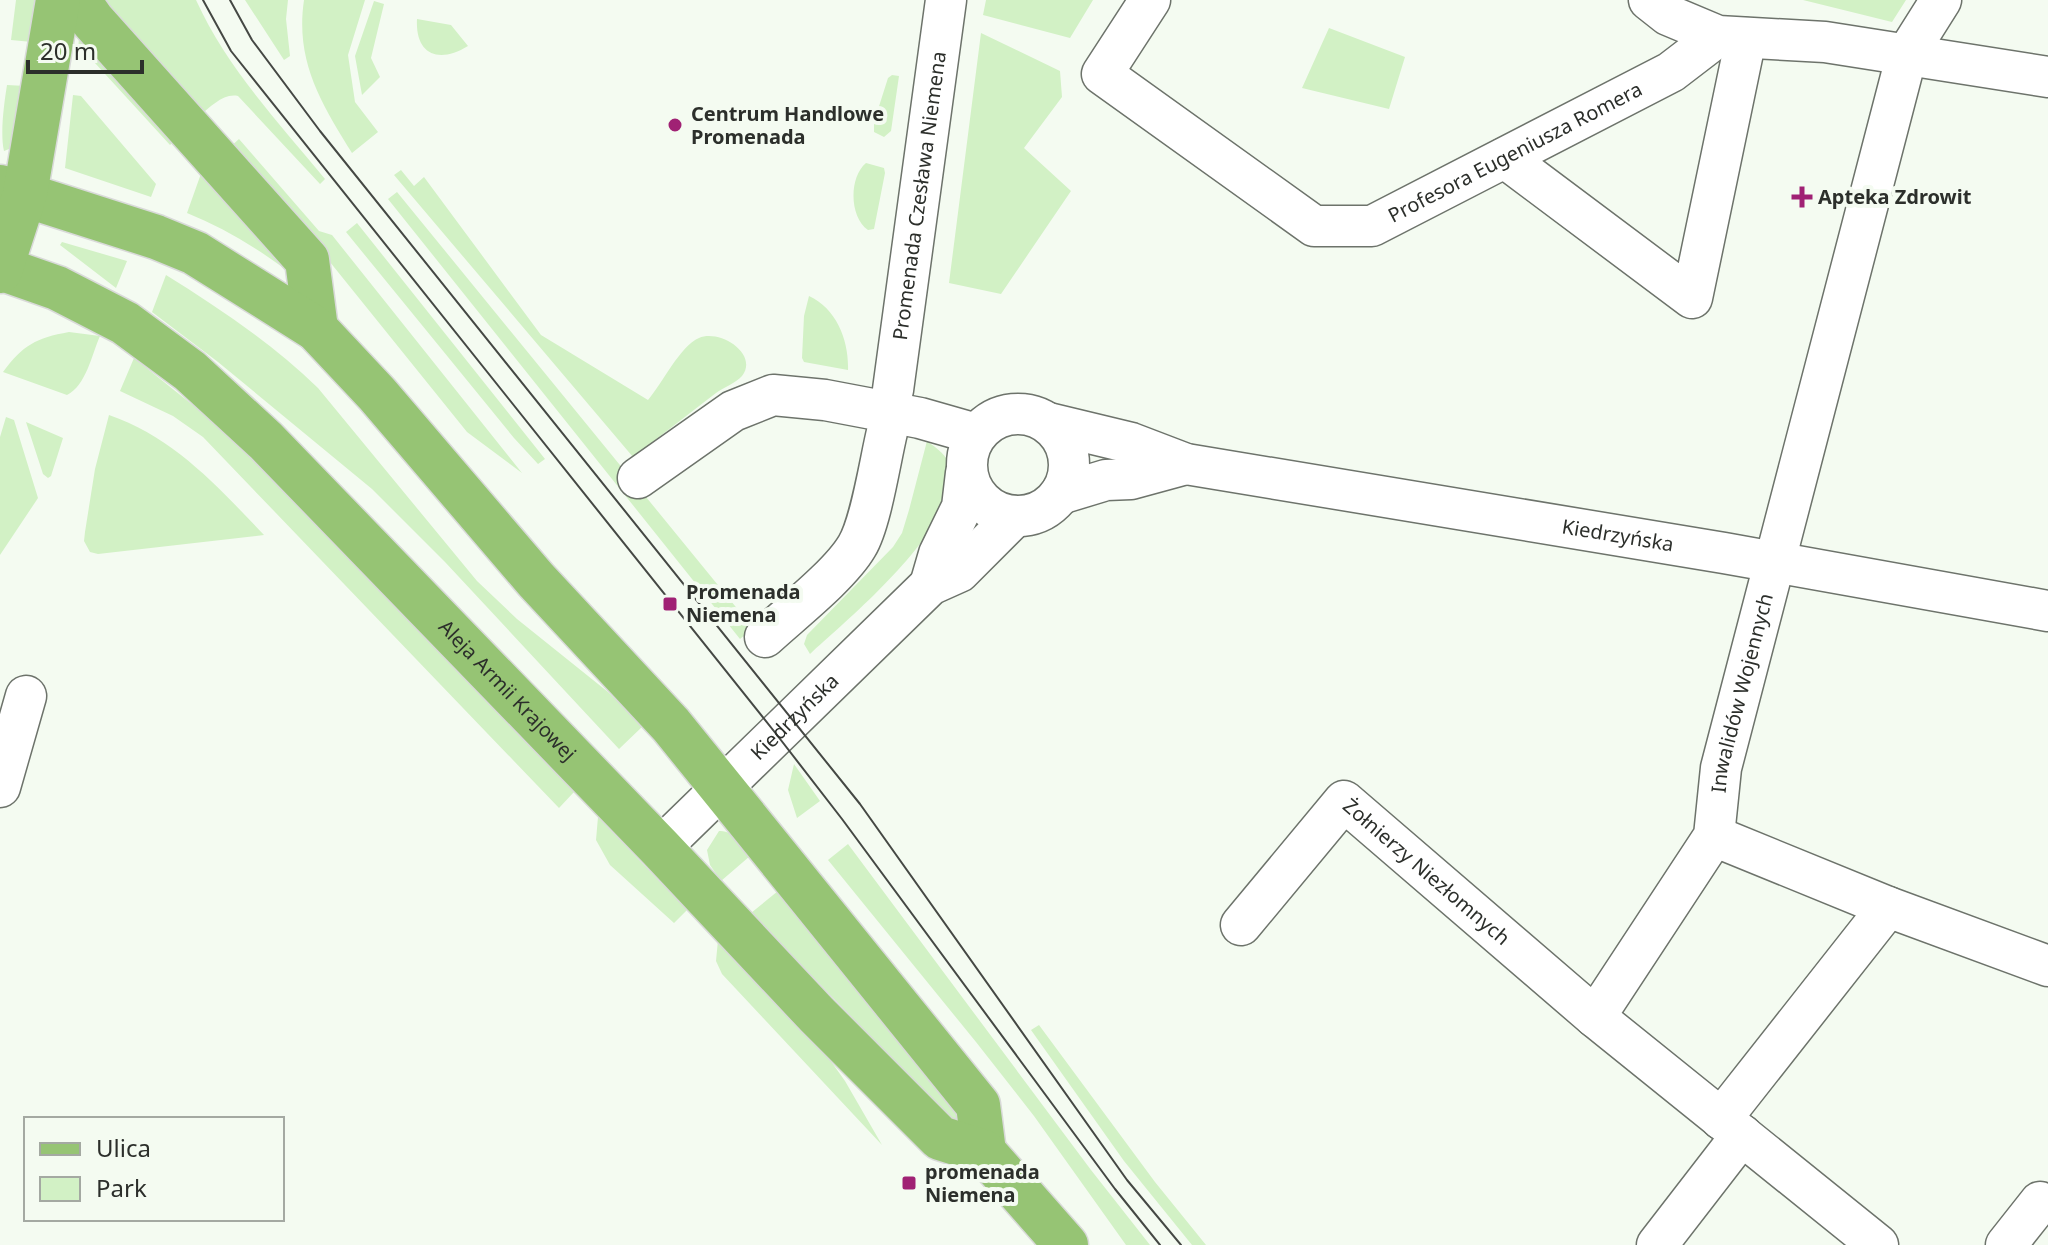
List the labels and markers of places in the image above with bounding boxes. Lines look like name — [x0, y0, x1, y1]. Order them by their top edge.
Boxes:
place label: Centrum Handlowe Promenada — [691, 100, 884, 150]
marker: Centrum Handlowe Promenada — [666, 116, 684, 134]
place label: Apteka Zdrowit — [1818, 183, 1972, 210]
marker: Apteka Zdrowit — [1793, 188, 1811, 206]
place label: Promenada Niemena — [686, 578, 801, 628]
marker: Promenada Niemena — [661, 595, 679, 613]
place label: promenada Niemena — [925, 1158, 1040, 1208]
marker: promenada Niemena — [900, 1174, 918, 1192]

